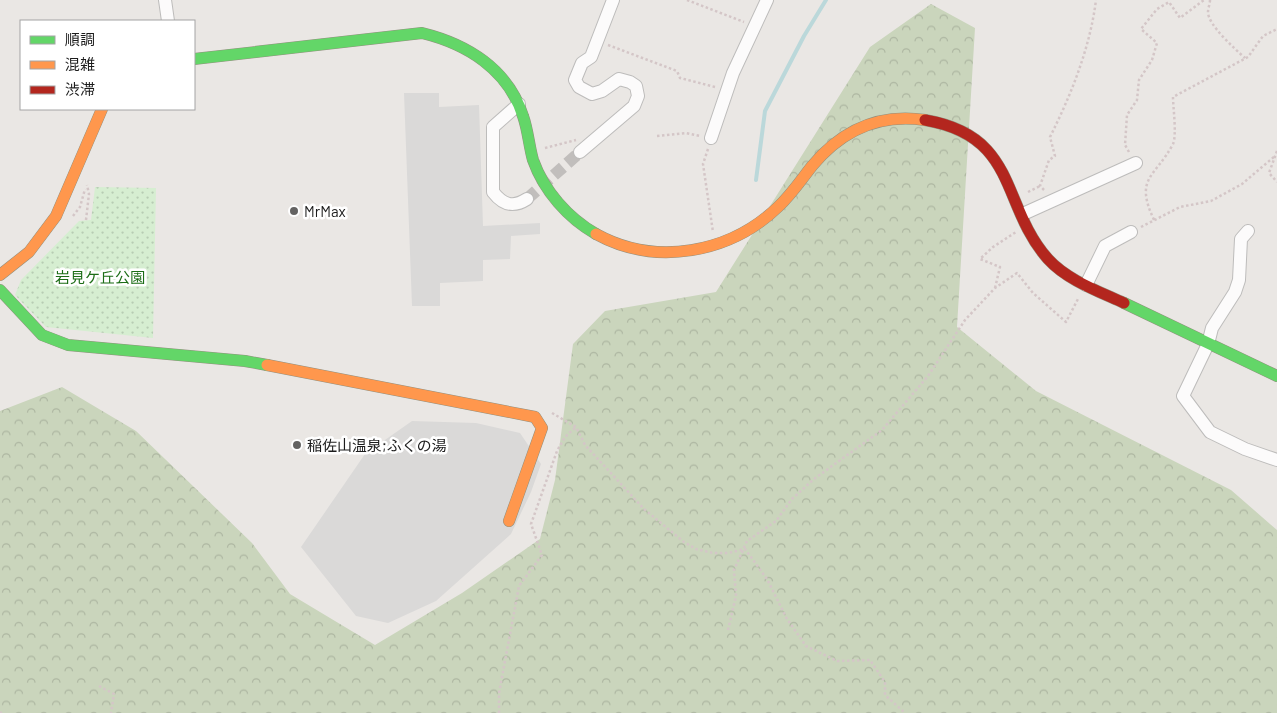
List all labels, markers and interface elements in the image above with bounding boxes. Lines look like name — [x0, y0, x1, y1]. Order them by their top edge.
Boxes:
legend — [20, 20, 195, 110]
text: 順調 — [65, 30, 95, 48]
text: 混雑 — [65, 55, 95, 73]
text: 渋滞 — [65, 80, 95, 98]
place label: MrMax — [304, 202, 346, 220]
marker: MrMax — [288, 205, 300, 217]
park label: 岩見ケ丘公園 — [55, 268, 145, 286]
place label: 稲佐山温泉;ふくの湯 — [307, 436, 447, 454]
marker: 稲佐山温泉;ふくの湯 — [291, 439, 303, 451]

